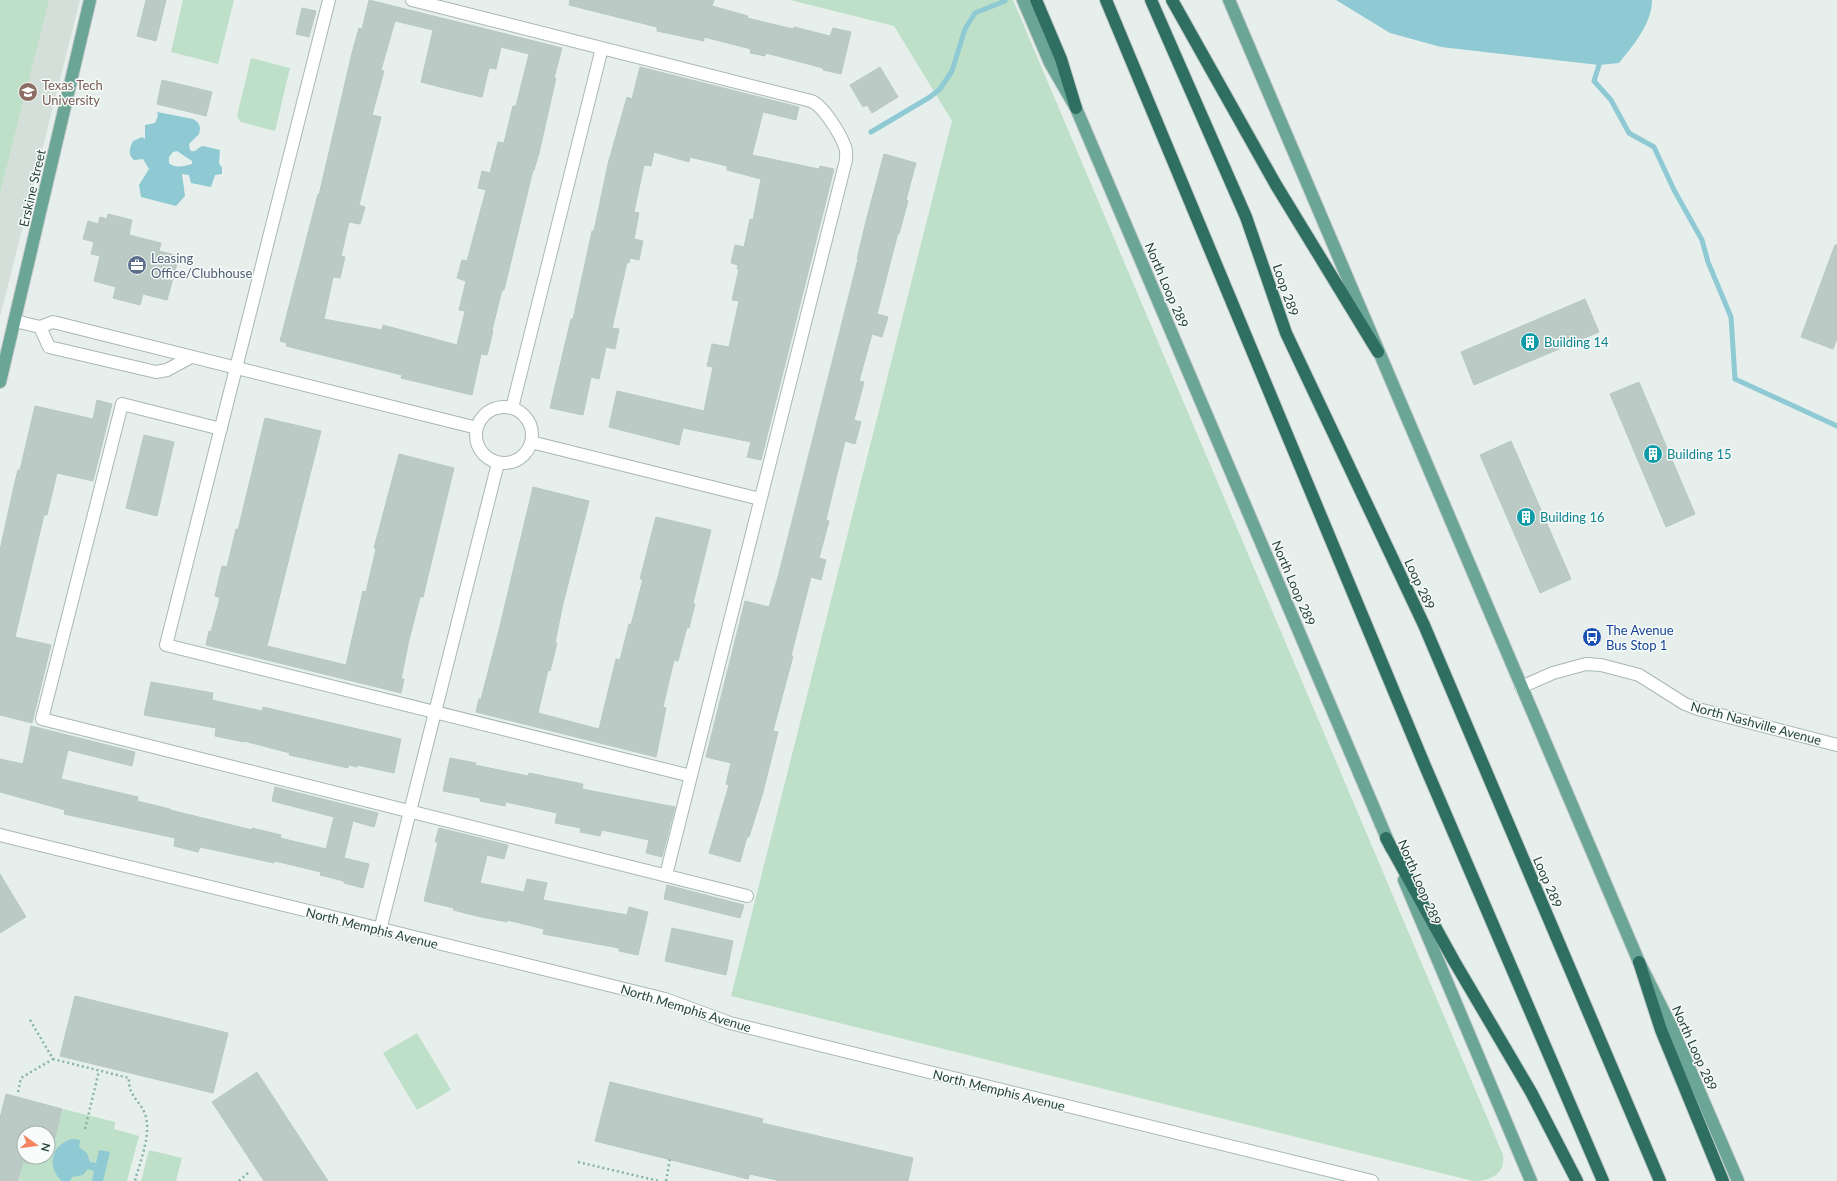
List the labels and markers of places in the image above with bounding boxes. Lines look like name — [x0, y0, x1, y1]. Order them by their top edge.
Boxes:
place label: Texas Tech University — [42, 77, 103, 108]
school or university icon: Texas Tech University — [17, 81, 39, 103]
place label: Leasing Office/Clubhouse — [151, 250, 252, 281]
office icon: Leasing Office/Clubhouse — [126, 254, 148, 276]
building icon: Building 14 — [1519, 331, 1541, 353]
place label: Building 14 — [1544, 334, 1609, 350]
building icon: Building 15 — [1642, 443, 1664, 465]
place label: Building 15 — [1667, 446, 1732, 462]
building icon: Building 16 — [1515, 506, 1537, 528]
place label: Building 16 — [1540, 509, 1605, 525]
place label: The Avenue Bus Stop 1 — [1606, 622, 1674, 653]
bus stop icon: The Avenue Bus Stop 1 — [1581, 626, 1603, 648]

